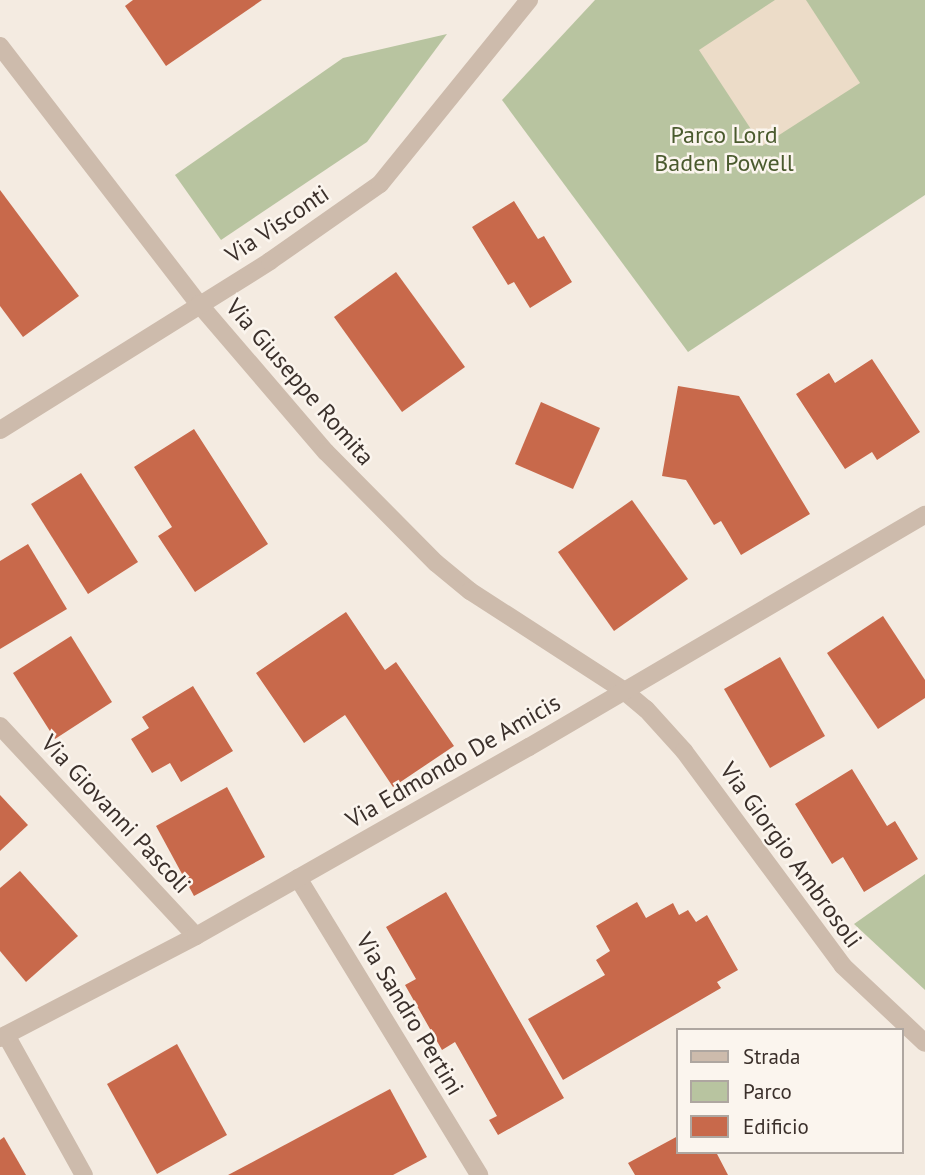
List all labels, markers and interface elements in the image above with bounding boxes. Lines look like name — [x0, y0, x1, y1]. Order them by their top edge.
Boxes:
park label: Parco Lord Baden Powell — [654, 121, 794, 177]
street label: Via Visconti — [219, 179, 335, 269]
street label: Via Giuseppe Romita — [220, 293, 380, 471]
street label: Via Edmondo De Amicis — [340, 688, 566, 834]
street label: Via Giovanni Pascoli — [35, 729, 197, 899]
street label: Via Giorgio Ambrosoli — [714, 756, 868, 954]
street label: Via Sandro Pertini — [350, 928, 470, 1100]
legend — [676, 1028, 904, 1154]
text: Strada — [743, 1043, 801, 1070]
text: Parco — [743, 1078, 792, 1105]
text: Edificio — [743, 1113, 809, 1140]

